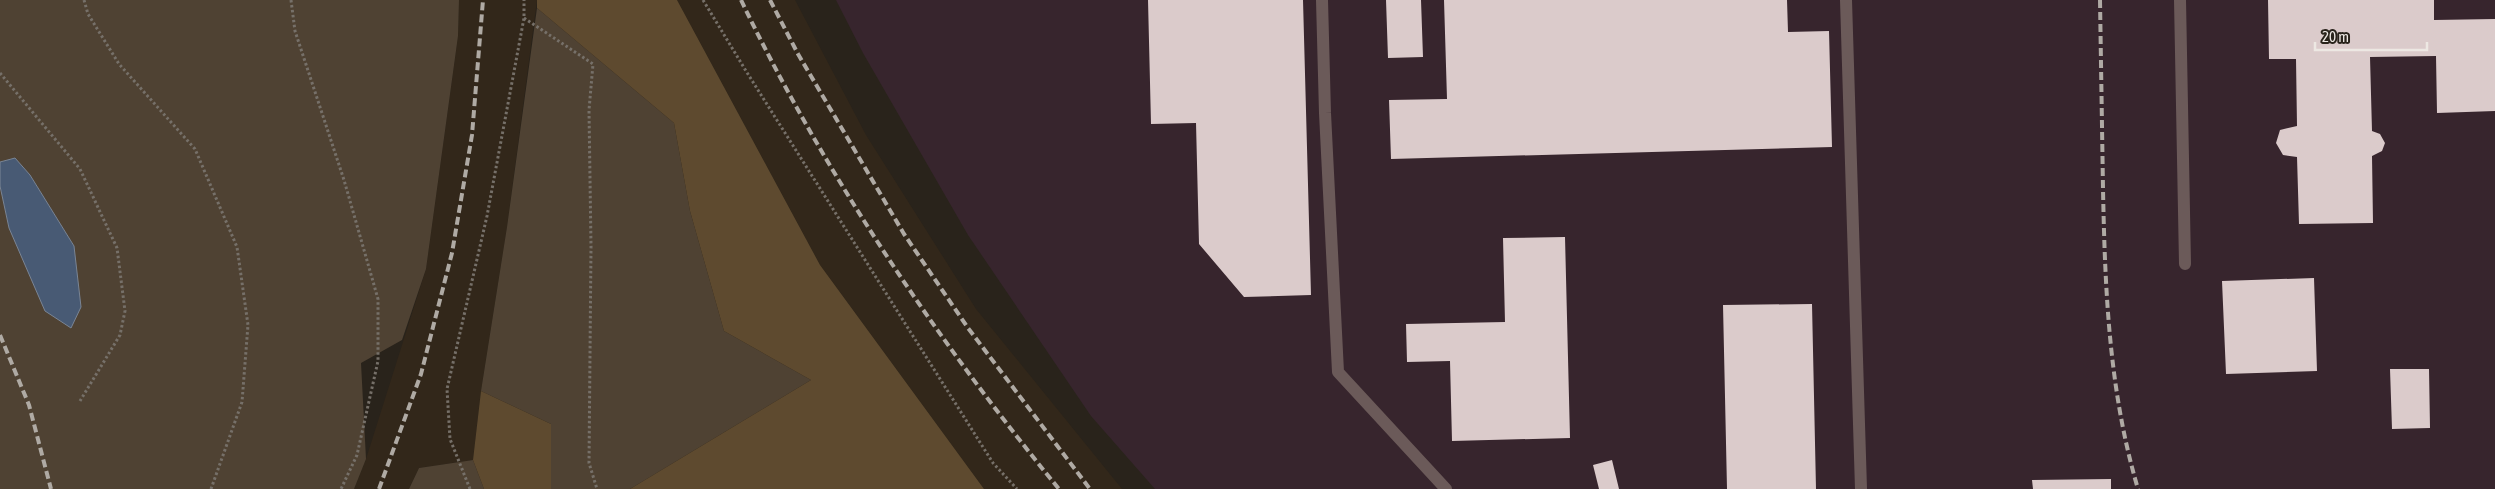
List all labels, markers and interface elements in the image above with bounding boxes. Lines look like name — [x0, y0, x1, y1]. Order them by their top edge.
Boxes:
scale bar — [2315, 20, 2428, 52]
text: 20 m — [2322, 28, 2349, 45]

